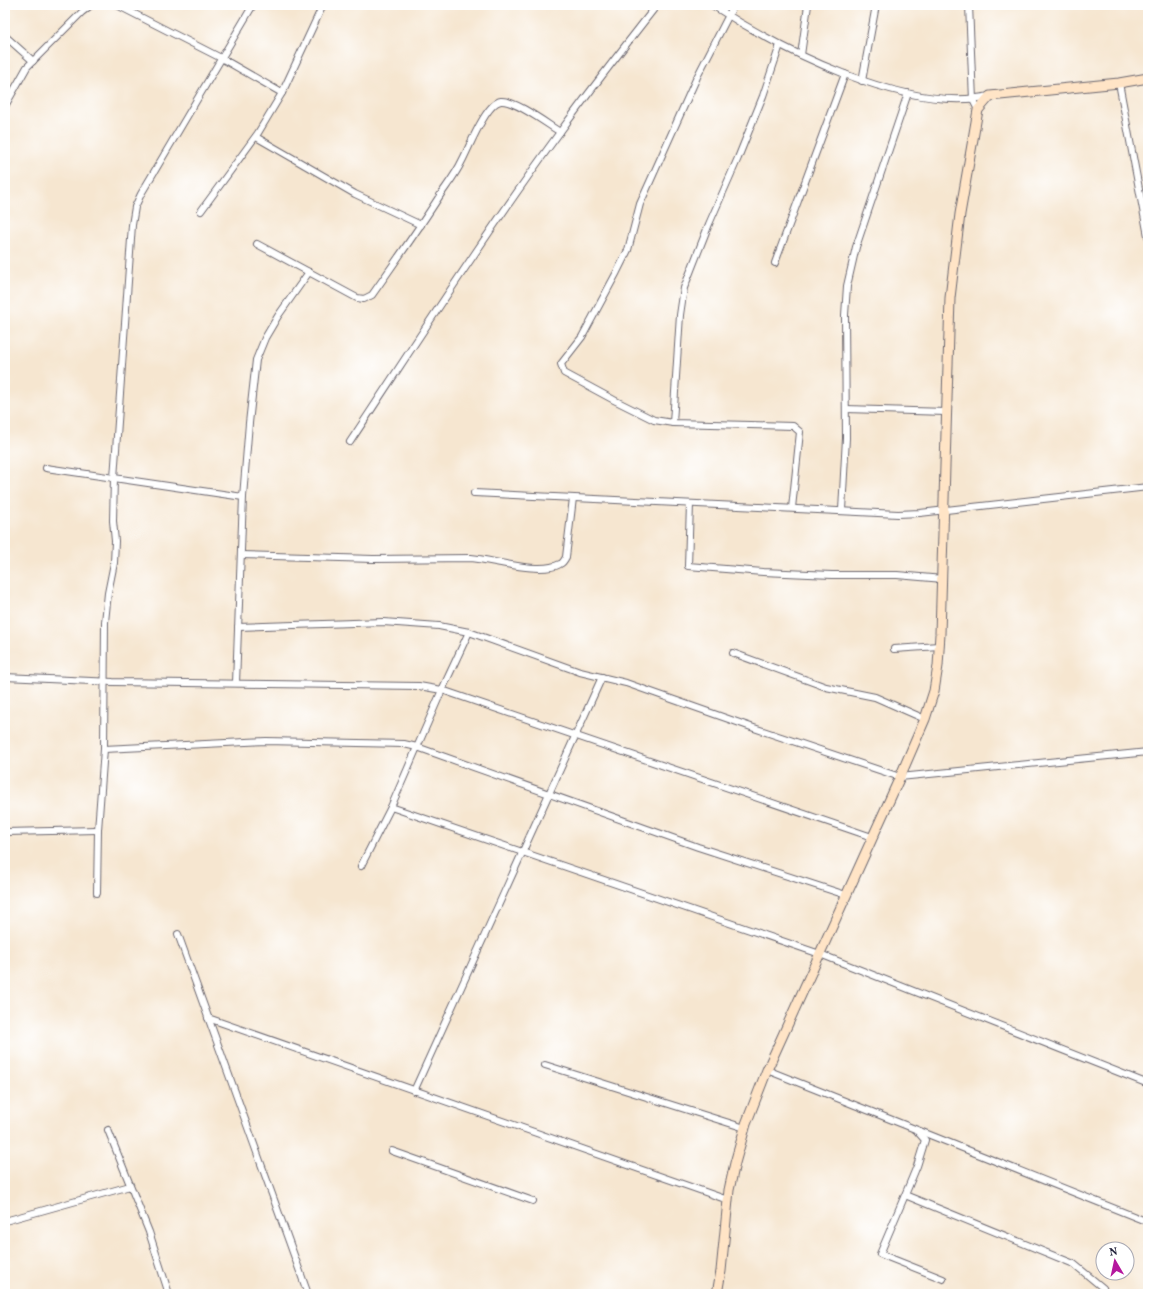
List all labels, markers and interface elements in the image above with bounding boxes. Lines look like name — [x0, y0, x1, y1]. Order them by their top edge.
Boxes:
north arrow — [1095, 1241, 1135, 1281]
text: N — [1109, 1245, 1119, 1261]

